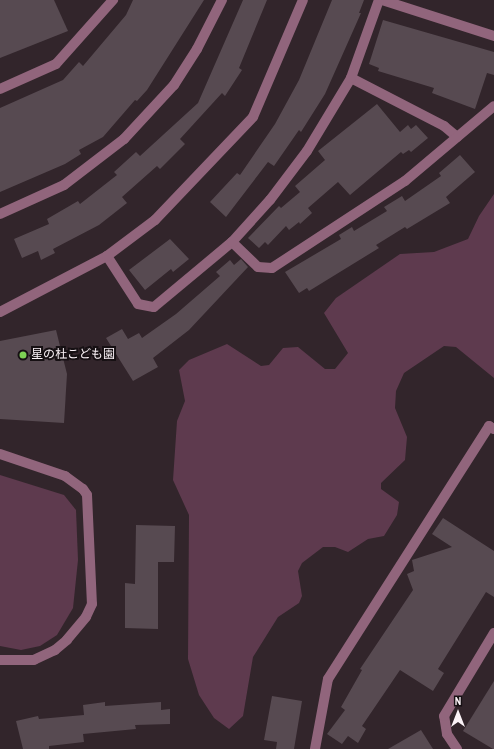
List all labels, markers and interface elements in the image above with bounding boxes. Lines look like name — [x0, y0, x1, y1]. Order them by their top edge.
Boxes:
place label: 星の杜こども園 — [31, 348, 115, 362]
marker: 星の杜こども園 — [18, 350, 28, 360]
north arrow — [438, 693, 478, 733]
text: N — [455, 694, 461, 708]

